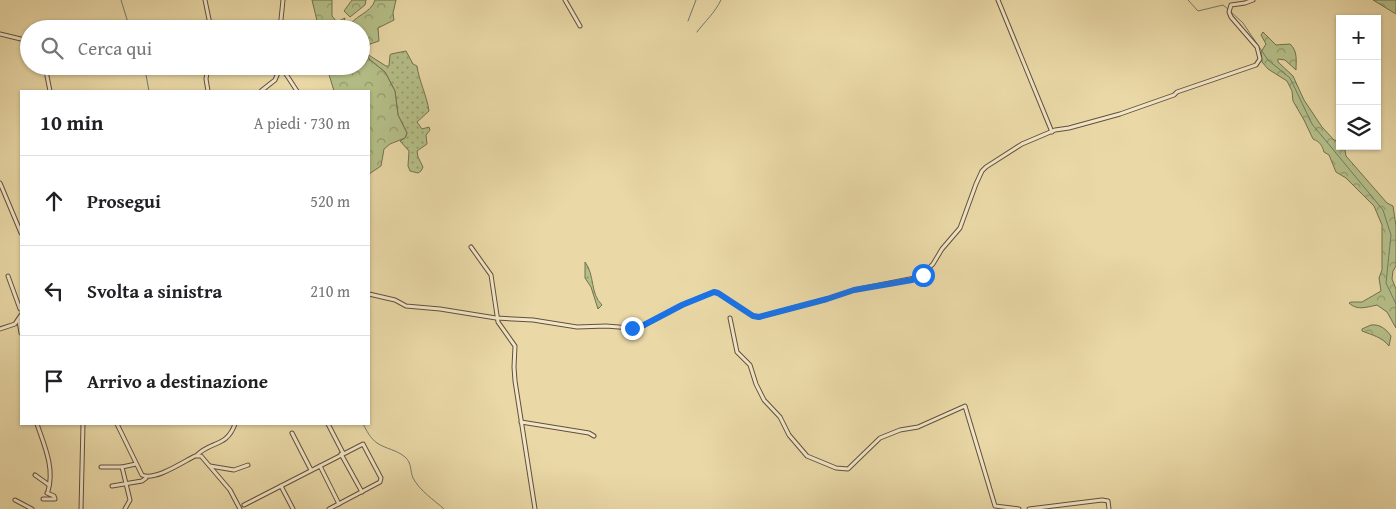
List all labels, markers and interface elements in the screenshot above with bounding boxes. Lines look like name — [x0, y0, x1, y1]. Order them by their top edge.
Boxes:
map controls — [1336, 15, 1381, 150]
button: + — [1336, 15, 1381, 60]
search box — [20, 20, 370, 75]
icon: search — [38, 34, 66, 62]
text: Cerca qui — [78, 34, 152, 62]
button: − — [1336, 60, 1381, 105]
button: layers — [1336, 105, 1381, 150]
text: 10 min — [40, 107, 103, 138]
text: A piedi · 730 m — [254, 111, 350, 135]
icon: ahead — [40, 187, 68, 215]
text: Prosegui — [87, 187, 161, 215]
text: 520 m — [310, 189, 350, 213]
route start — [912, 264, 935, 287]
icon: left — [40, 277, 68, 305]
text: Svolta a sinistra — [87, 277, 222, 305]
text: 210 m — [310, 279, 350, 303]
route end — [621, 317, 644, 340]
icon: arrive — [40, 367, 68, 395]
text: Arrivo a destinazione — [87, 367, 268, 395]

